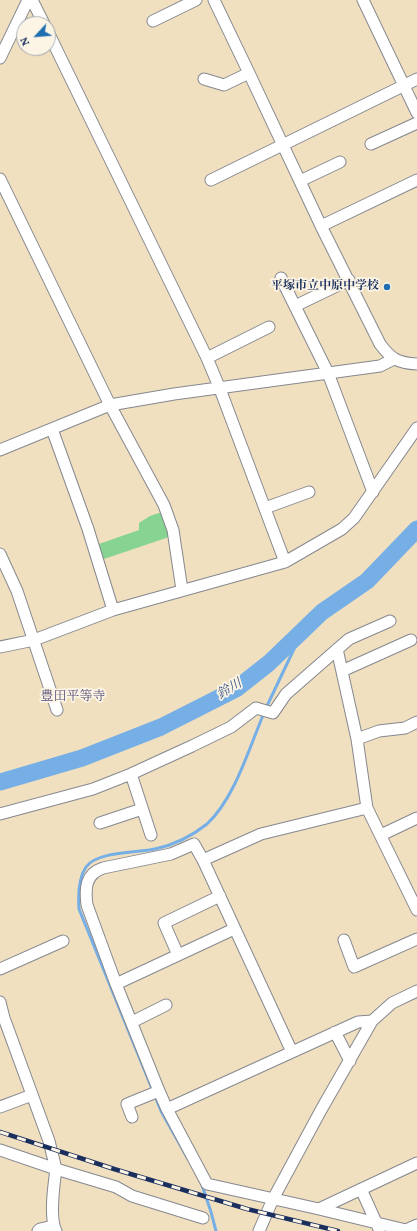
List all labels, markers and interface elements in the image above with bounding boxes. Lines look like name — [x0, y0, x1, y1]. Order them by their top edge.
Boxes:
north arrow — [16, 16, 56, 56]
text: N — [17, 34, 34, 48]
place label: 平塚市立中原中学校 — [271, 280, 379, 294]
marker: 平塚市立中原中学校 — [382, 282, 392, 292]
water label: 鈴川 — [215, 677, 245, 703]
district label: 豊田平等寺 — [41, 690, 105, 706]

